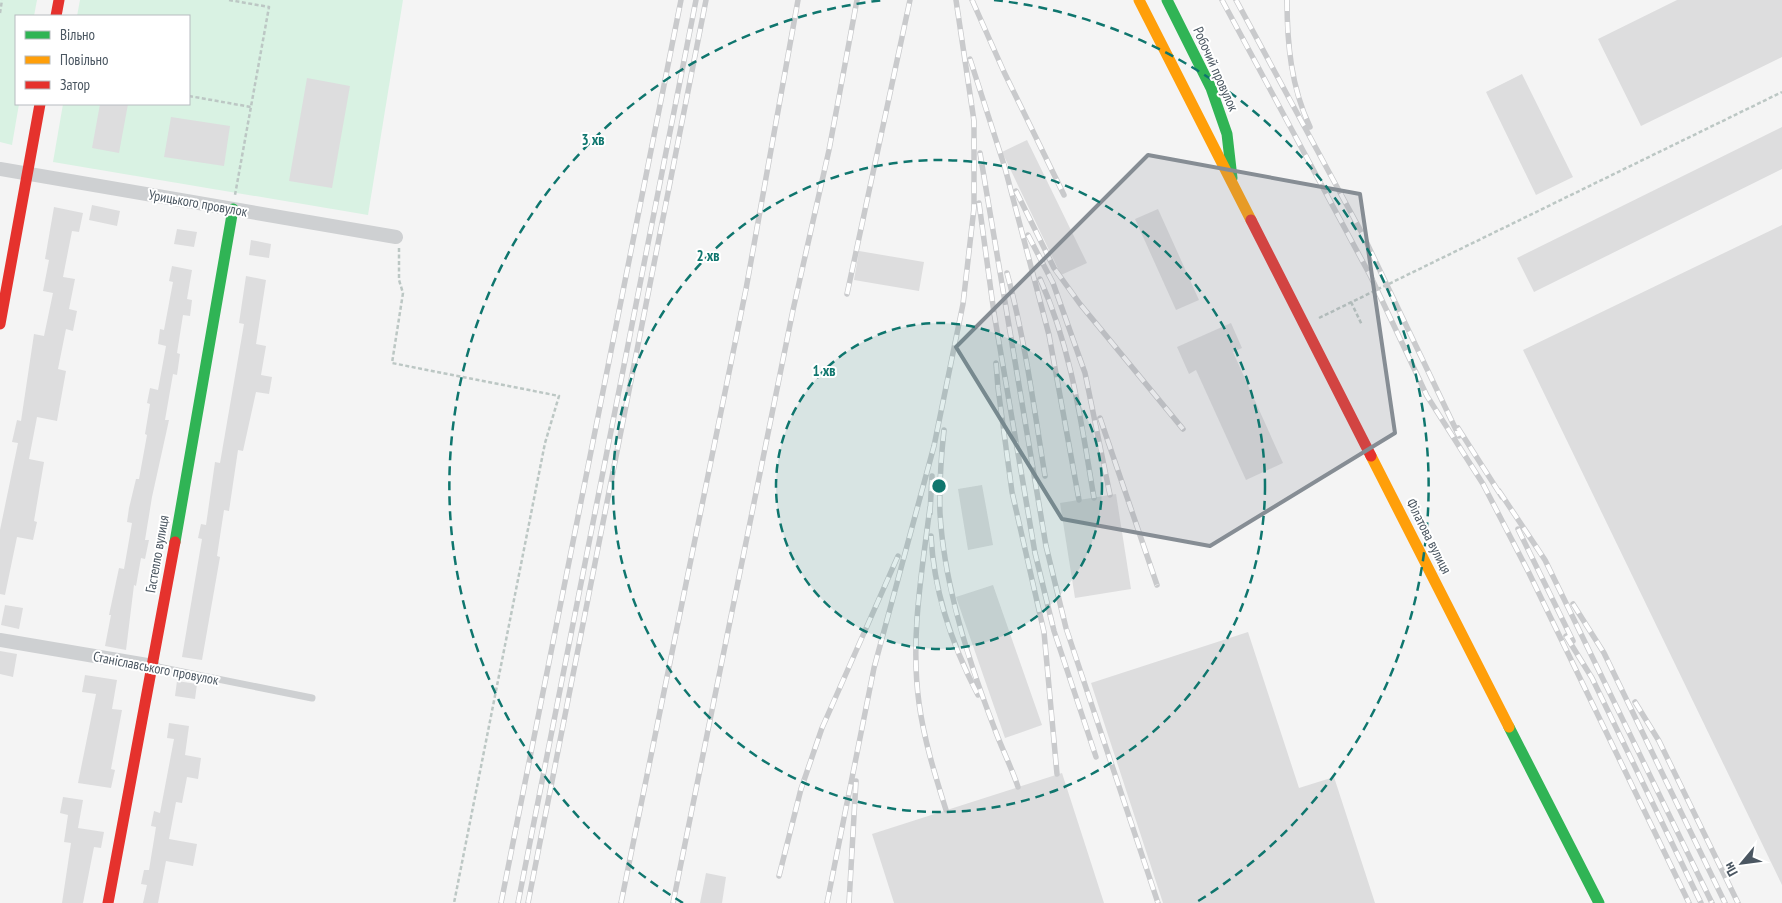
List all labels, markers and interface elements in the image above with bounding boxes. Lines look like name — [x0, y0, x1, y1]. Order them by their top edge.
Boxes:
legend — [15, 15, 190, 105]
street label: Робочий провулок — [1189, 24, 1243, 115]
text: Вільно — [60, 25, 95, 44]
text: Повільно — [60, 50, 108, 69]
text: Затор — [60, 75, 90, 94]
text: 3 хв — [581, 130, 605, 149]
street label: Урицького провулок — [147, 185, 249, 221]
text: 2 хв — [696, 246, 720, 265]
text: 1 хв — [812, 361, 836, 380]
centre of rings — [930, 477, 948, 495]
street label: Філатова вулиця — [1402, 495, 1456, 577]
street label: Гастелло вулиця — [141, 514, 173, 594]
street label: Станіславського провулок — [92, 647, 221, 689]
north arrow — [1717, 838, 1767, 888]
text: Пн — [1719, 859, 1742, 880]

